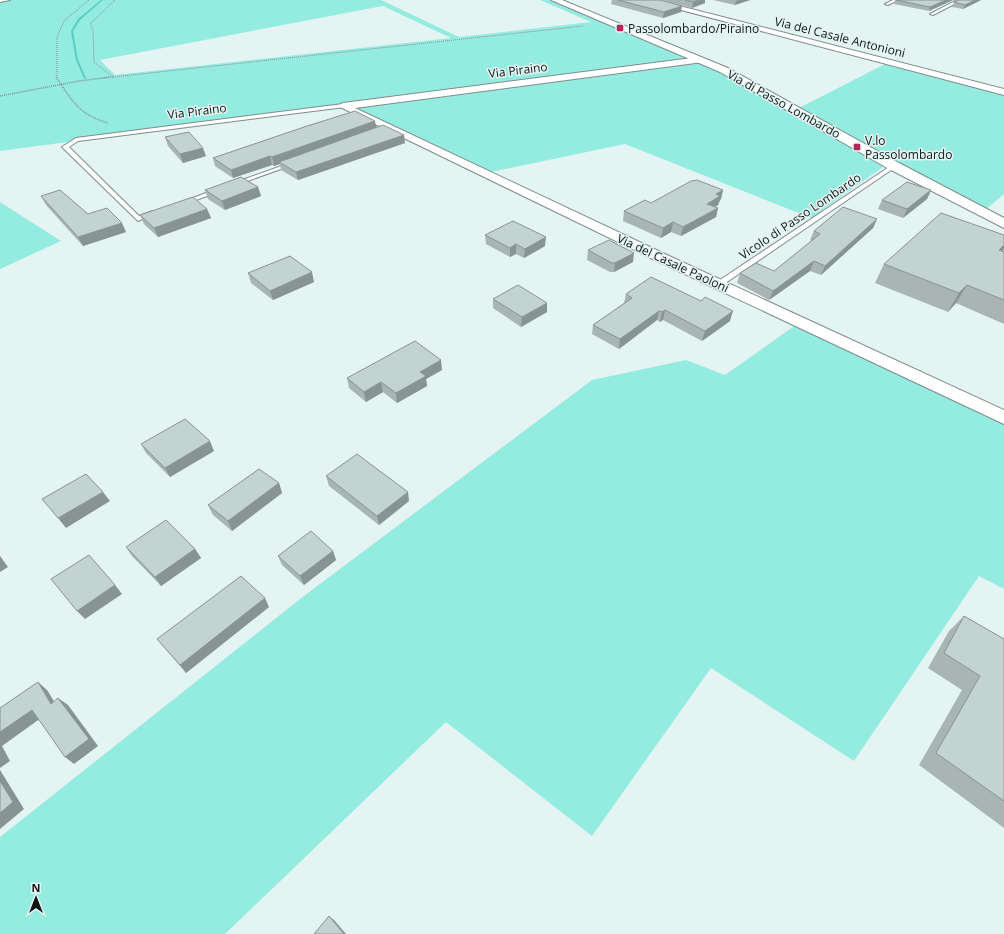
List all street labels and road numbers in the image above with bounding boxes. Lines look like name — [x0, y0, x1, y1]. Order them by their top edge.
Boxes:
street label: Via del Casale Antonioni — [773, 13, 907, 61]
street label: Via Piraino — [487, 58, 549, 82]
street label: Via di Passo Lombardo — [724, 66, 844, 142]
street label: Via Piraino — [166, 99, 228, 123]
street label: Vicolo di Passo Lombardo — [736, 169, 864, 263]
street label: Via del Casale Paoloni — [614, 230, 732, 296]

